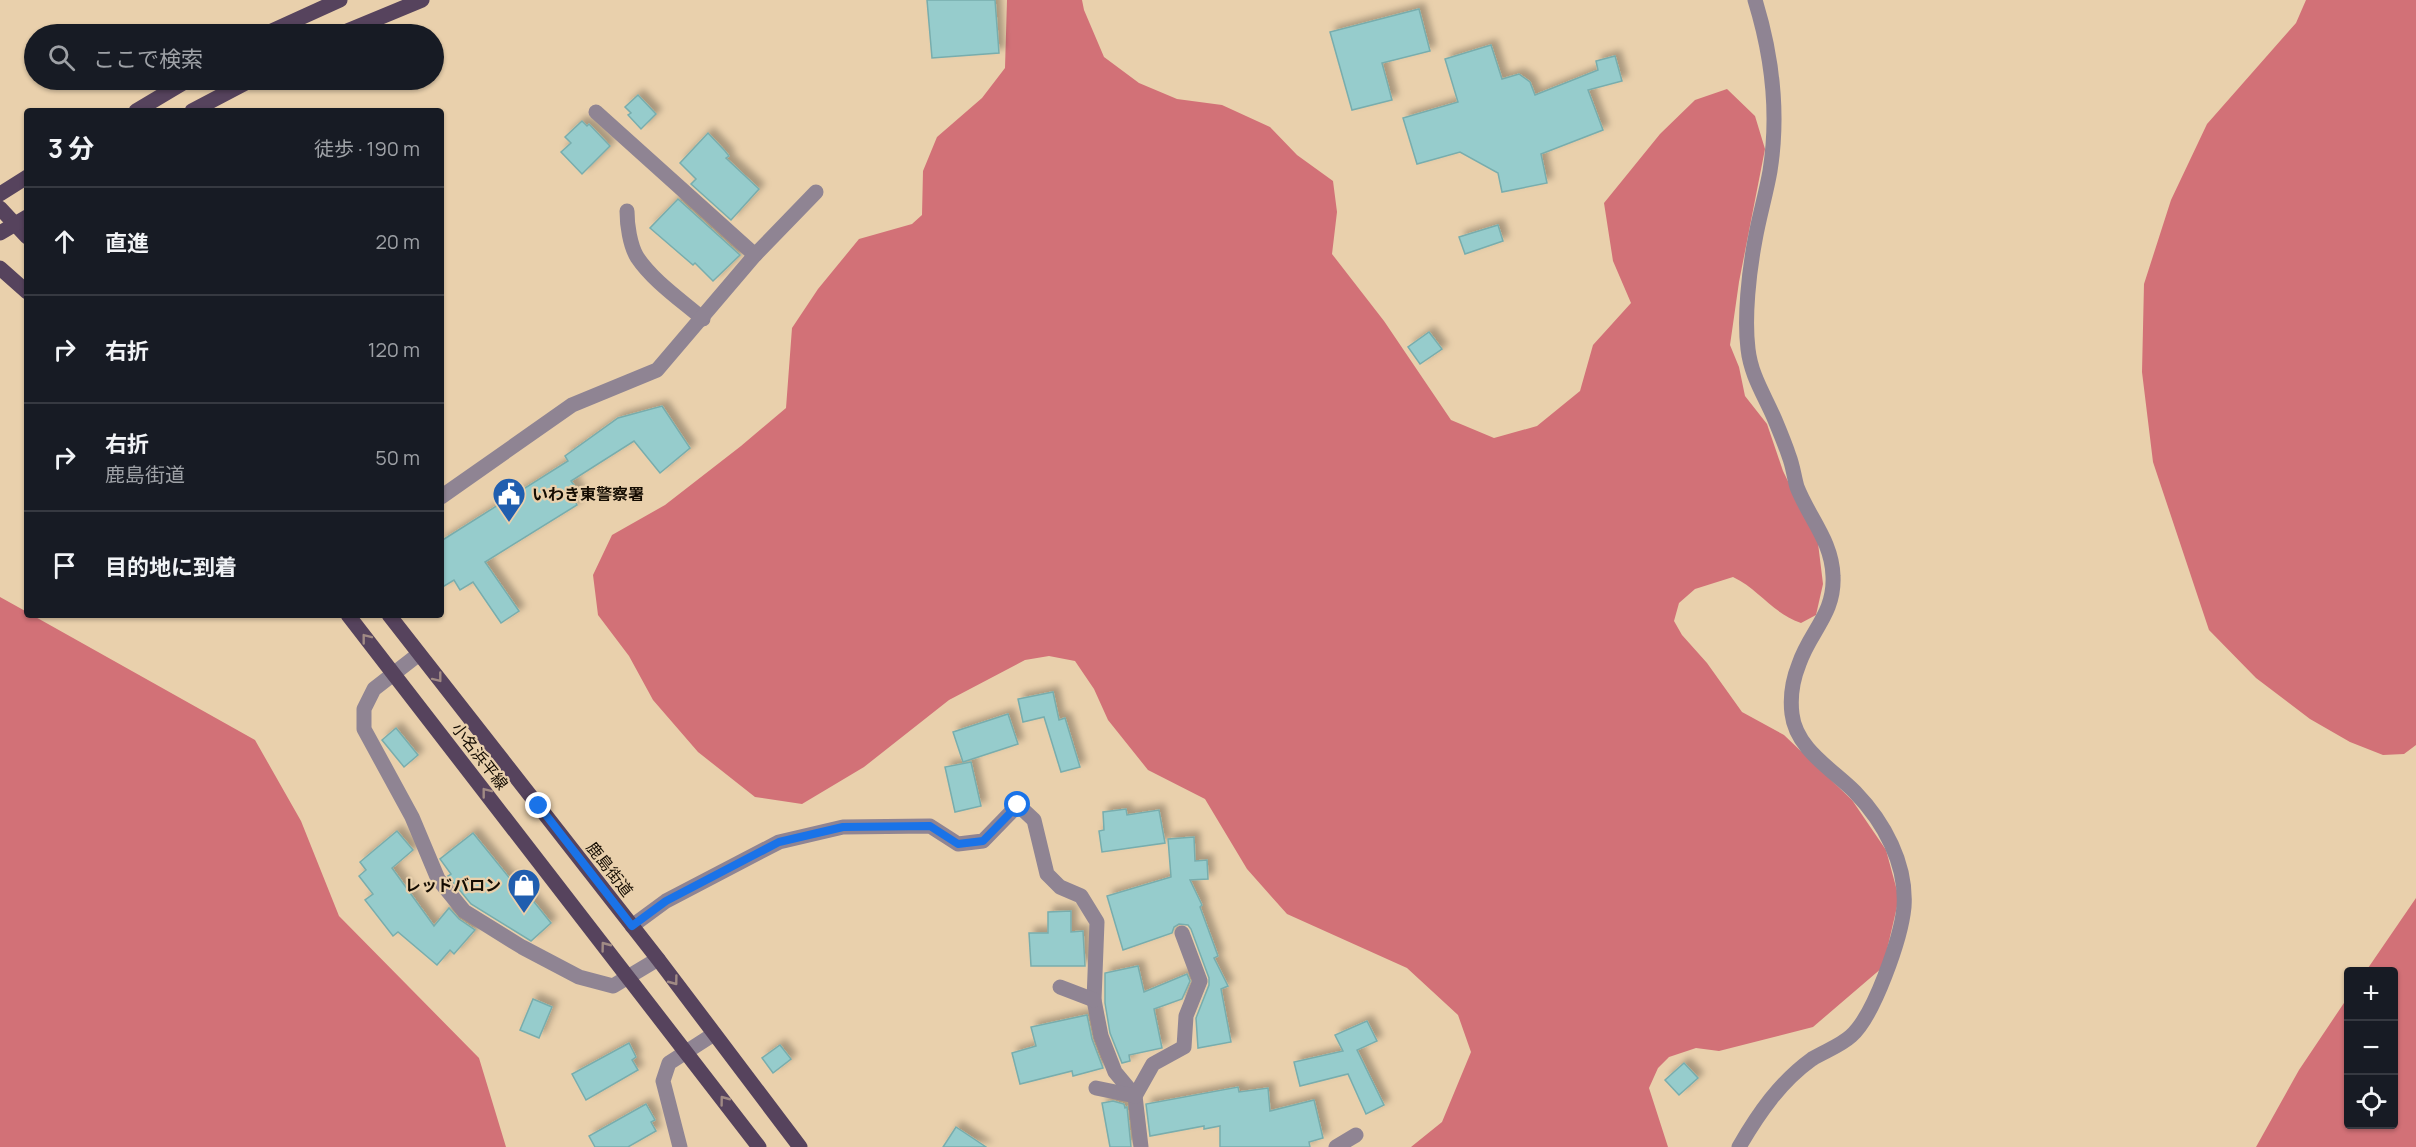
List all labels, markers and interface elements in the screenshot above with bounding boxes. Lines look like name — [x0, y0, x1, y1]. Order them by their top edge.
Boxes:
search box — [24, 24, 444, 90]
icon: search — [45, 41, 78, 74]
text: ここで検索 — [93, 44, 203, 74]
text: 3 分 — [48, 130, 94, 166]
text: 徒歩 · 190 m — [314, 135, 420, 162]
icon: ahead — [48, 225, 81, 258]
text: 直進 — [105, 228, 149, 258]
text: 20 m — [375, 228, 420, 255]
icon: right — [48, 333, 81, 366]
text: 右折 — [105, 336, 149, 366]
text: 120 m — [368, 336, 420, 363]
text: 右折 — [105, 429, 149, 459]
icon: right — [48, 441, 81, 474]
text: 50 m — [375, 444, 420, 471]
text: 鹿島街道 — [105, 461, 185, 488]
public building icon: いわき東警察署 — [491, 476, 527, 523]
place label: いわき東警察署 — [532, 483, 644, 505]
icon: arrive — [48, 549, 81, 582]
text: 目的地に到着 — [105, 552, 237, 582]
one-way arrow — [363, 633, 374, 644]
one-way arrow — [430, 671, 441, 682]
street label: 小名浜平線 — [447, 718, 513, 794]
one-way arrow — [482, 787, 493, 798]
route start — [1004, 791, 1030, 817]
route end — [525, 792, 551, 818]
street label: 鹿島街道 — [582, 837, 638, 901]
shop icon: レッドバロン — [506, 867, 542, 914]
place label: レッドバロン — [405, 874, 501, 896]
one-way arrow — [601, 941, 612, 952]
map controls — [2344, 967, 2398, 1129]
button: + — [2344, 967, 2398, 1021]
one-way arrow — [667, 974, 678, 985]
button: − — [2344, 1021, 2398, 1075]
button: locate — [2344, 1075, 2398, 1129]
one-way arrow — [720, 1096, 731, 1107]

